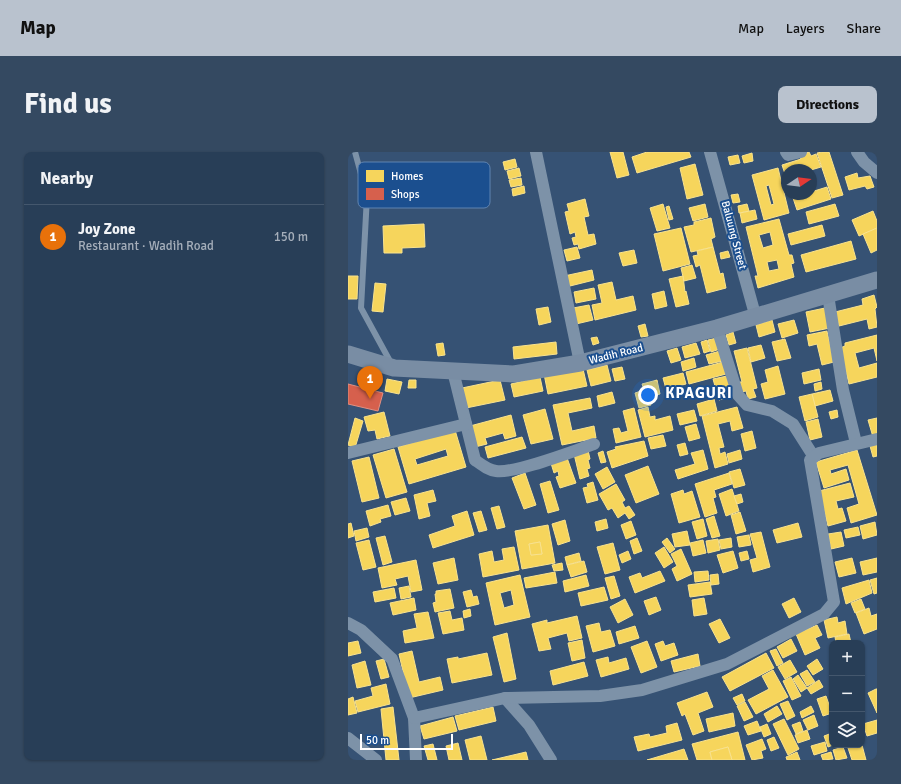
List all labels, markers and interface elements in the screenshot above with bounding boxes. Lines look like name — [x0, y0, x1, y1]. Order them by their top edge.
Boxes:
text: Map — [20, 16, 56, 40]
text: Map — [738, 20, 764, 37]
text: Layers — [786, 20, 825, 37]
text: Share — [847, 20, 881, 37]
button: Directions — [778, 86, 877, 123]
text: Find us — [24, 87, 112, 121]
legend — [358, 162, 490, 208]
north arrow — [781, 164, 817, 200]
text: Nearby — [40, 168, 93, 189]
text: Homes — [391, 170, 423, 183]
text: Shops — [391, 188, 420, 201]
street label: Baluung Street — [719, 199, 749, 271]
text: Joy Zone — [78, 220, 136, 238]
text: 1 — [49, 229, 57, 245]
text: 150 m — [274, 229, 308, 245]
text: Restaurant · Wadih Road — [78, 238, 214, 254]
street label: Wadih Road — [588, 341, 645, 367]
pin: 1 — [357, 366, 383, 399]
district label: KPAGURI — [665, 384, 733, 402]
your location — [638, 385, 658, 405]
map controls — [829, 640, 865, 748]
button: + — [829, 640, 865, 676]
button: − — [829, 676, 865, 712]
button: layers — [829, 712, 865, 748]
scale bar — [360, 732, 453, 751]
text: 50 m — [366, 734, 389, 747]

